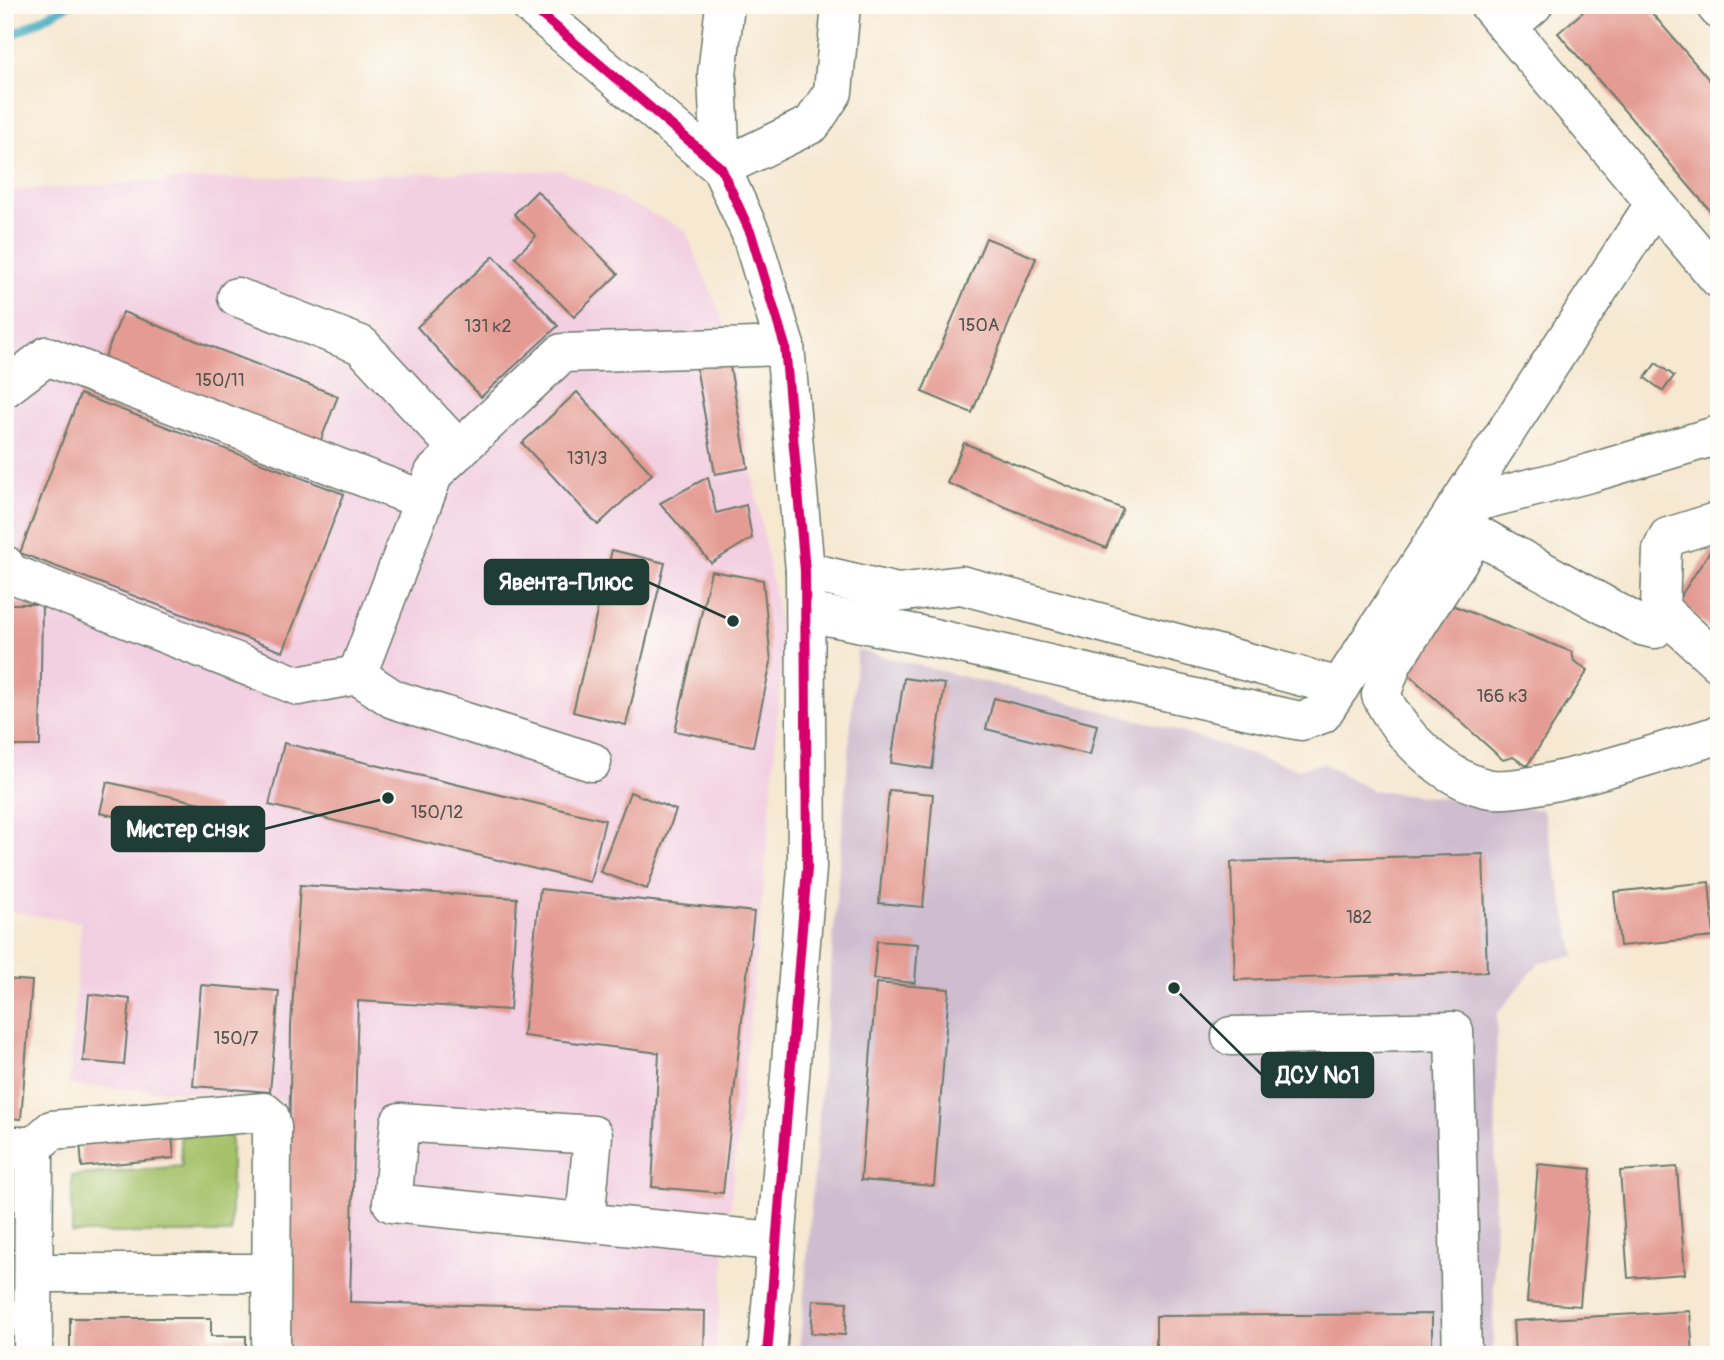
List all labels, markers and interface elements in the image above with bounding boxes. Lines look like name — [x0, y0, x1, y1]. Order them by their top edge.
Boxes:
house number: 150А — [959, 314, 1000, 337]
house number: 131 к2 — [464, 315, 512, 338]
house number: 150/11 — [195, 369, 245, 392]
house number: 131/3 — [567, 447, 607, 470]
callout: Явента-Плюс — [485, 560, 648, 604]
text: Явента-Плюс — [499, 568, 634, 597]
house number: 166 к3 — [1476, 685, 1528, 708]
house number: 150/12 — [411, 801, 463, 824]
callout: Мистер снэк — [112, 807, 264, 851]
text: Мистер снэк — [126, 815, 250, 844]
house number: 182 — [1346, 906, 1372, 929]
house number: 150/7 — [213, 1027, 259, 1050]
callout: ДСУ №1 — [1262, 1053, 1373, 1097]
text: ДСУ №1 — [1274, 1061, 1360, 1090]

